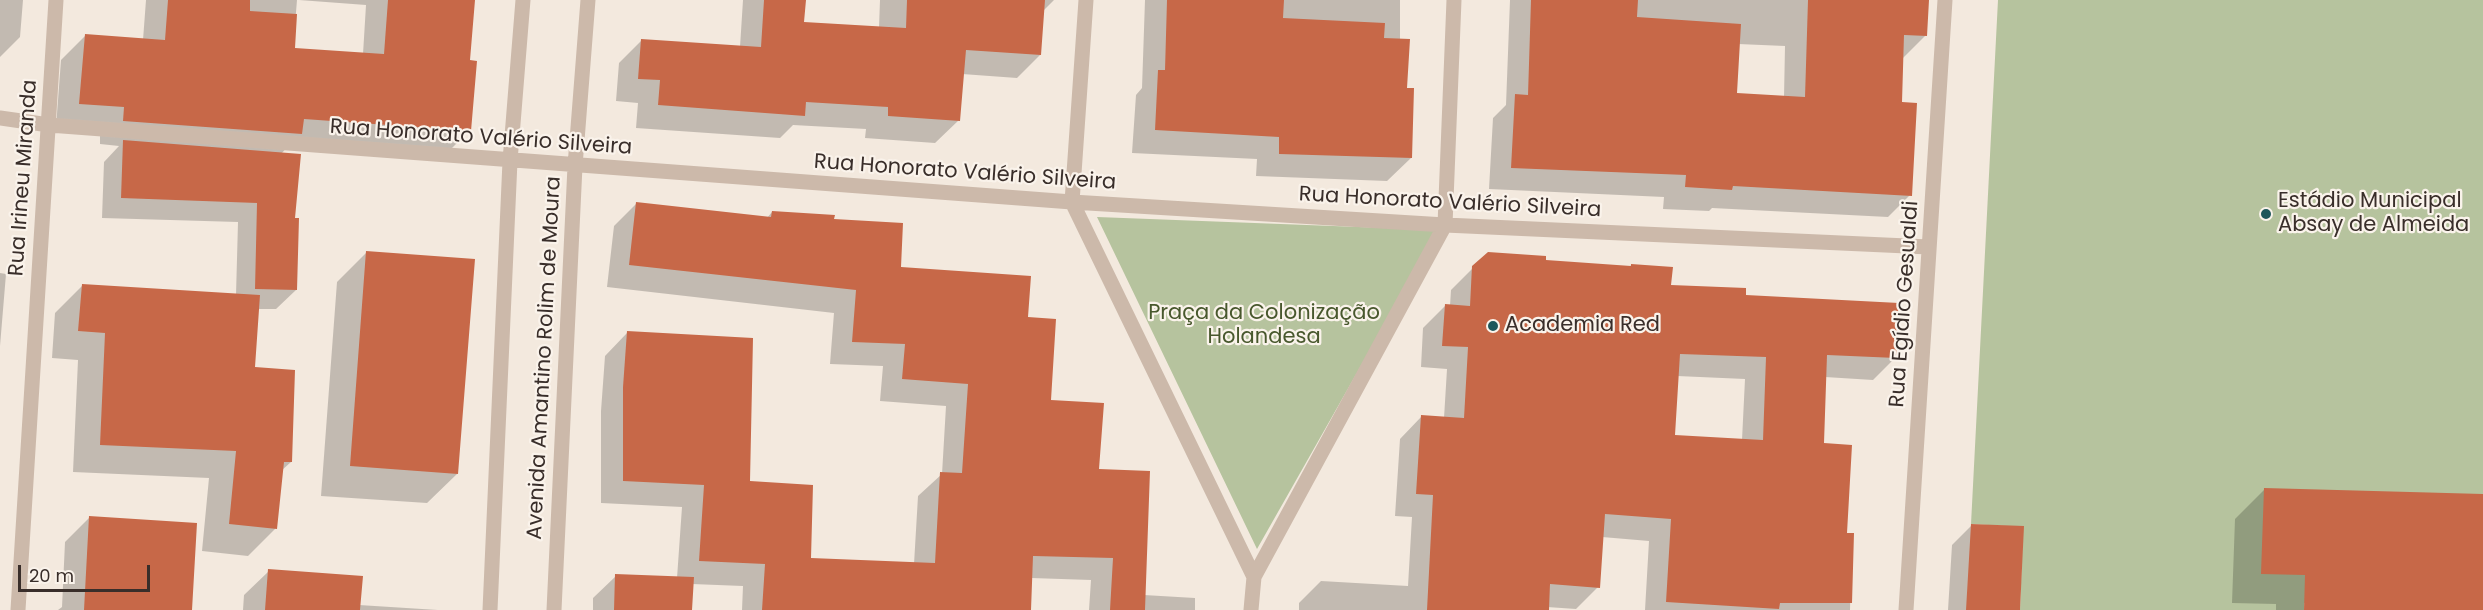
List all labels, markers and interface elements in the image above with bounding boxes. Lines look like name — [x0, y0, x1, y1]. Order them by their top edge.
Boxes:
street label: Rua Irineu Miranda — [5, 79, 43, 277]
street label: Rua Honorato Valério Silveira — [329, 115, 633, 161]
street label: Rua Honorato Valério Silveira — [813, 150, 1117, 196]
street label: Avenida Amantino Rolim de Moura — [523, 176, 567, 540]
street label: Rua Honorato Valério Silveira — [1298, 182, 1602, 224]
place label: Estádio Municipal Absay de Almeida — [2278, 189, 2469, 239]
street label: Rua Egídio Gesualdi — [1885, 200, 1925, 408]
marker: Estádio Municipal Absay de Almeida — [2259, 207, 2273, 221]
park label: Praça da Colonização Holandesa — [1148, 301, 1380, 351]
place label: Academia Red — [1505, 313, 1660, 339]
marker: Academia Red — [1486, 319, 1500, 333]
scale bar — [21, 553, 153, 591]
text: 20 m — [29, 563, 74, 588]

